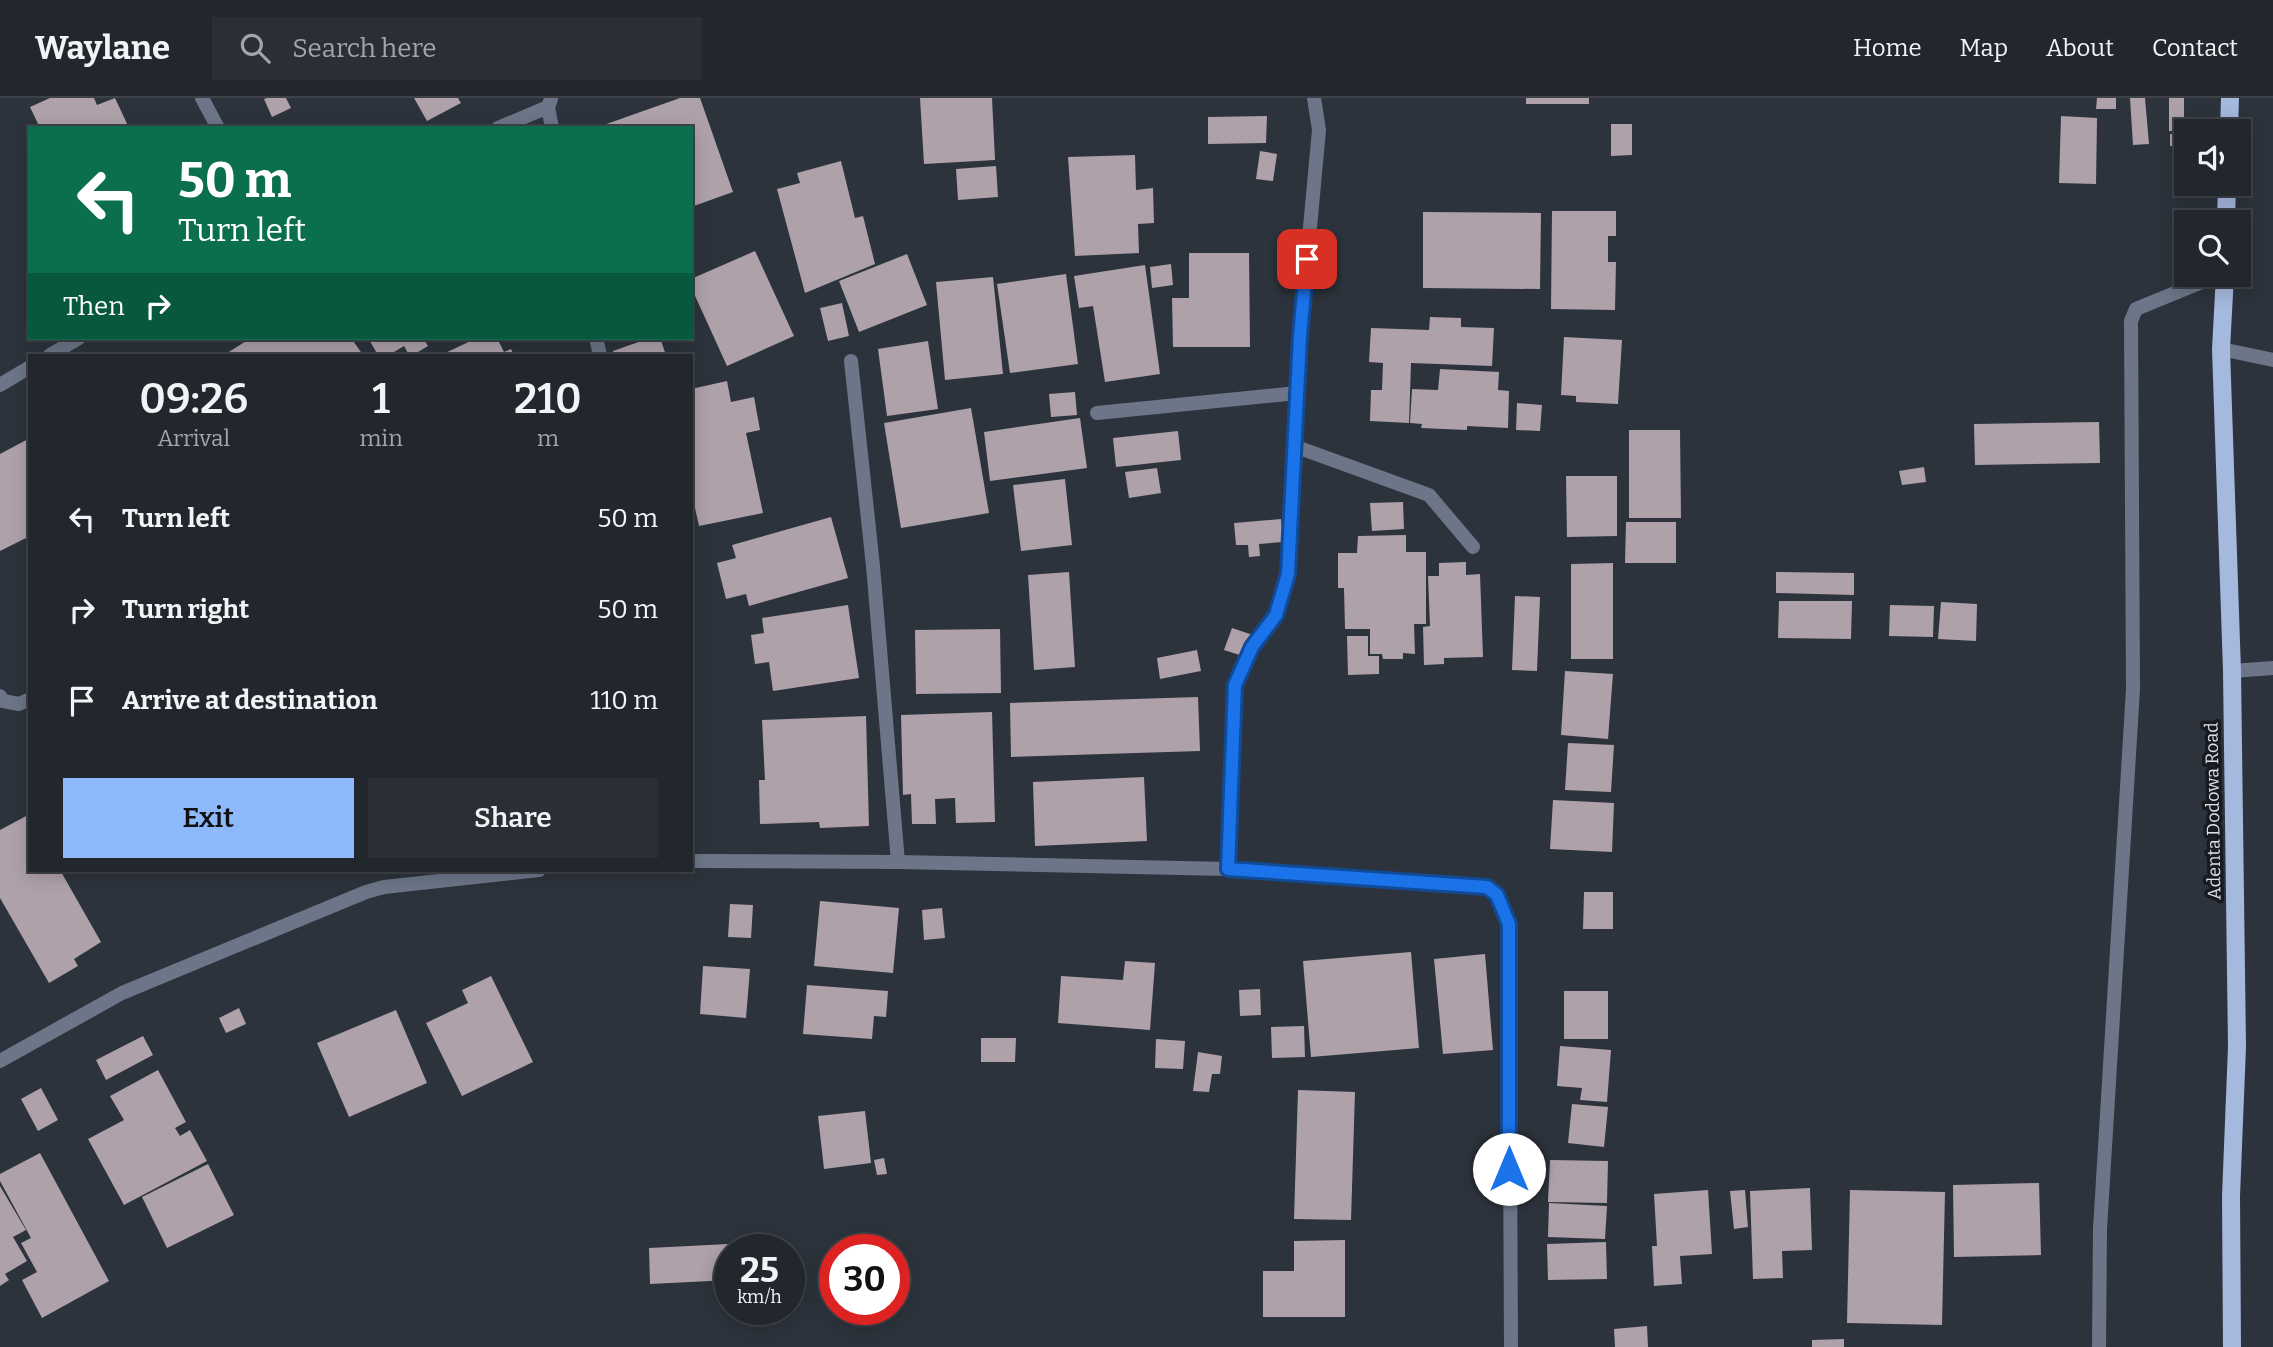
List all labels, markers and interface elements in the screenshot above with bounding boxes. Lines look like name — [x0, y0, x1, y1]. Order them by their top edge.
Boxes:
search box — [212, 17, 702, 80]
text: Waylane — [35, 28, 170, 68]
icon: search — [236, 29, 274, 67]
text: Search here — [292, 33, 437, 64]
text: Home — [1853, 34, 1922, 62]
text: Map — [1960, 34, 2008, 62]
text: About — [2046, 34, 2114, 62]
text: Contact — [2152, 34, 2238, 62]
map controls — [2174, 119, 2251, 287]
button: sound — [2174, 119, 2251, 196]
text: 50 m — [178, 151, 291, 210]
icon: left — [63, 154, 154, 245]
button: search — [2174, 210, 2251, 287]
text: Turn left — [178, 211, 306, 249]
pin — [1277, 229, 1337, 289]
icon: arrive — [1288, 240, 1326, 278]
icon: right — [139, 287, 177, 325]
text: Then — [63, 291, 125, 322]
text: 09:26 — [139, 374, 248, 424]
text: 1 — [372, 374, 390, 424]
text: 210 — [514, 374, 582, 424]
text: Arrival — [157, 424, 230, 452]
text: min — [359, 424, 403, 452]
text: m — [537, 424, 559, 452]
icon: left — [63, 500, 101, 538]
text: Turn left — [122, 503, 230, 534]
text: 50 m — [597, 503, 658, 534]
icon: right — [63, 591, 101, 629]
text: Turn right — [122, 594, 249, 625]
text: 50 m — [597, 594, 658, 625]
icon: arrive — [63, 682, 101, 720]
text: Arrive at destination — [122, 685, 377, 716]
text: 110 m — [590, 685, 658, 716]
street label: Adenta Dodowa Road — [2200, 722, 2226, 900]
button: Exit — [63, 778, 354, 858]
button: Share — [368, 778, 658, 858]
position arrow — [1472, 1132, 1546, 1206]
speed limit sign: 30 — [819, 1234, 910, 1325]
text: 25 — [740, 1249, 779, 1291]
text: km/h — [737, 1286, 782, 1308]

